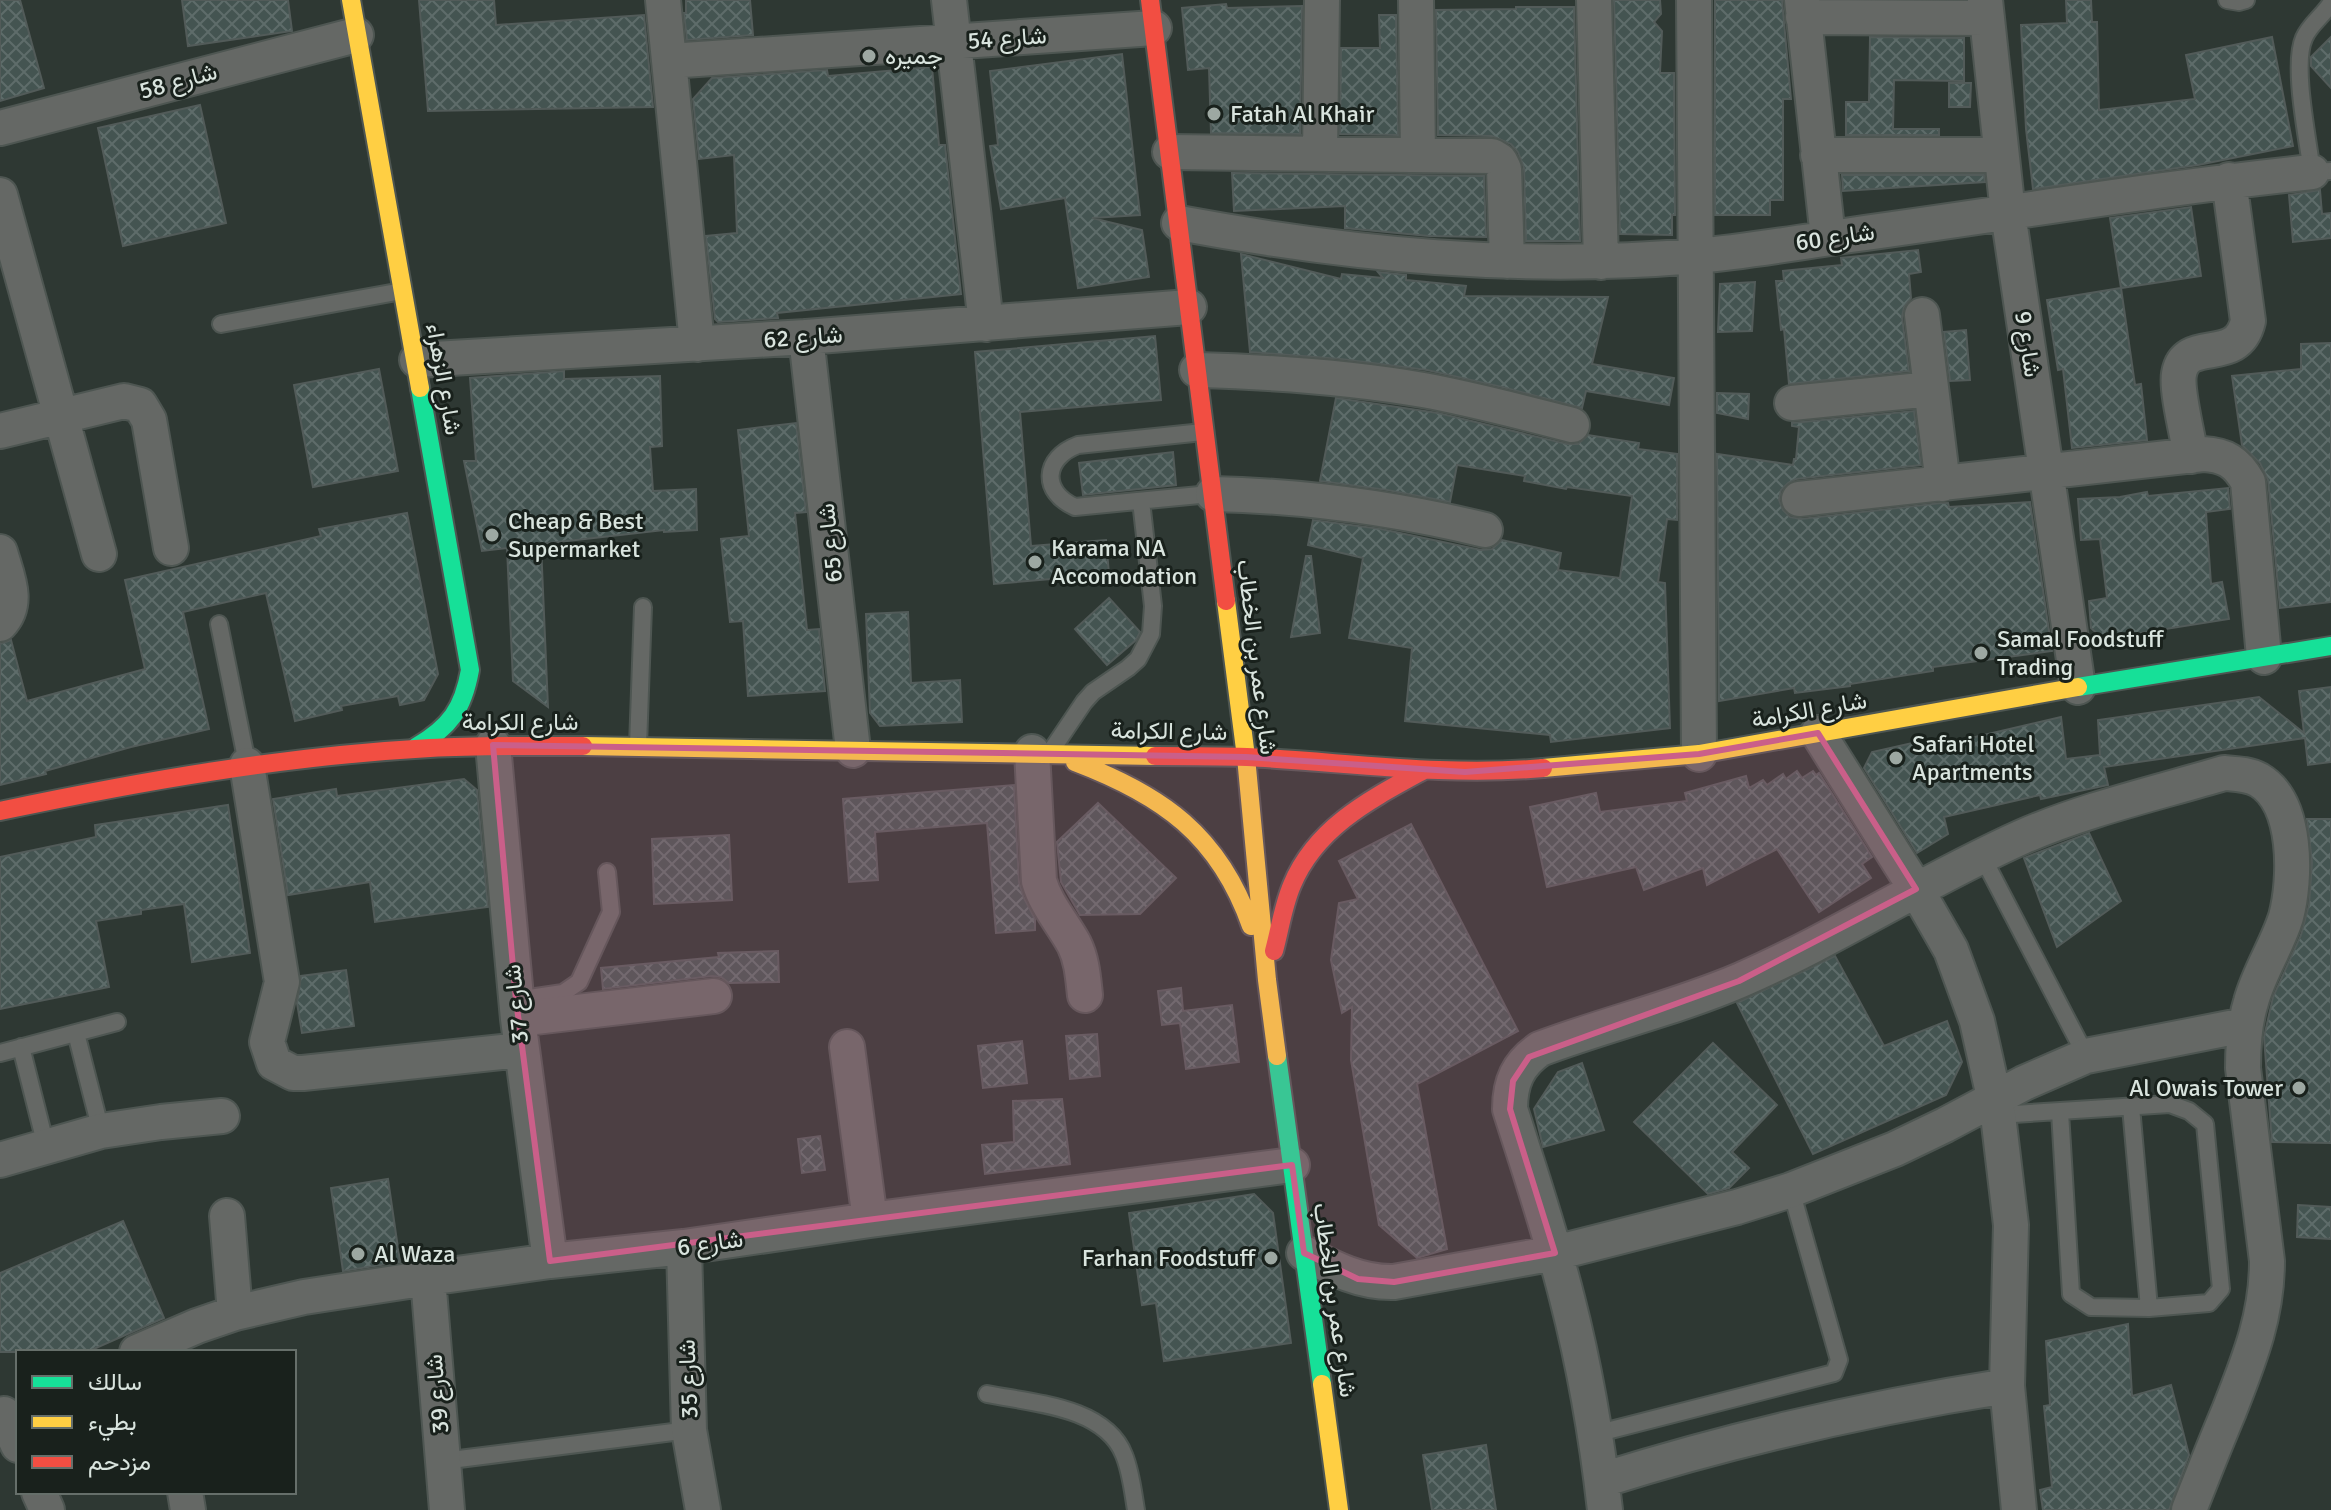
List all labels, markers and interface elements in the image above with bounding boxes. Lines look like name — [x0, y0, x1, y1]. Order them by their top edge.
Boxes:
street label: شارع 54 — [966, 20, 1048, 57]
place label: جميره — [885, 41, 943, 71]
marker: جميره — [860, 47, 878, 65]
street label: شارع 58 — [136, 56, 221, 107]
place label: Fatah Al Khair — [1230, 99, 1374, 129]
marker: Fatah Al Khair — [1205, 105, 1223, 123]
street label: شارع 60 — [1794, 217, 1877, 258]
street label: شارع 9 — [2007, 309, 2048, 379]
street label: شارع 62 — [762, 319, 844, 356]
street label: شارع الزهراء — [418, 321, 469, 437]
street label: شارع 65 — [811, 502, 850, 584]
place label: Cheap & Best Supermarket — [508, 506, 643, 564]
marker: Cheap & Best Supermarket — [483, 526, 501, 544]
place label: Karama NA Accomodation — [1051, 533, 1197, 591]
marker: Karama NA Accomodation — [1026, 553, 1044, 571]
street label: شارع عمر بن الخطاب — [1229, 558, 1284, 756]
place label: Samal Foodstuff Trading — [1997, 624, 2165, 682]
marker: Samal Foodstuff Trading — [1972, 644, 1990, 662]
street label: شارع الكرامة — [1749, 685, 1869, 736]
street label: شارع الكرامة — [462, 707, 578, 738]
street label: شارع الكرامة — [1110, 715, 1228, 748]
place label: Safari Hotel Apartments — [1912, 729, 2034, 787]
marker: Safari Hotel Apartments — [1887, 749, 1905, 767]
street label: شارع 37 — [497, 963, 536, 1045]
place label: Al Owais Tower — [2129, 1073, 2283, 1103]
marker: Al Owais Tower — [2290, 1079, 2308, 1097]
street label: شارع عمر بن الخطاب — [1305, 1201, 1364, 1399]
street label: شارع 6 — [675, 1224, 745, 1263]
place label: Al Waza — [374, 1239, 455, 1269]
place label: Farhan Foodstuff — [1082, 1243, 1257, 1273]
marker: Al Waza — [349, 1245, 367, 1263]
marker: Farhan Foodstuff — [1262, 1249, 1280, 1267]
street label: شارع 35 — [672, 1339, 705, 1419]
legend — [16, 1350, 296, 1494]
street label: شارع 39 — [419, 1353, 456, 1435]
text: سالك — [88, 1367, 142, 1397]
text: بطيء — [88, 1407, 137, 1441]
text: مزدحم — [88, 1447, 151, 1478]

